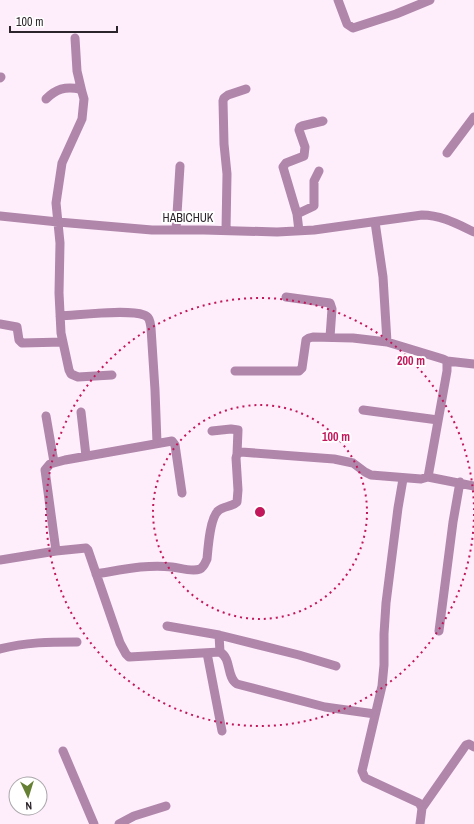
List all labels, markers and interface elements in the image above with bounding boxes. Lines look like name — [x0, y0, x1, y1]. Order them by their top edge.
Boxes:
scale bar — [10, 8, 117, 34]
text: 100 m — [16, 14, 43, 30]
street label: HABICHUK — [163, 210, 214, 226]
text: 200 m — [397, 353, 425, 369]
text: 100 m — [322, 429, 350, 445]
centre of rings — [253, 505, 267, 519]
north arrow — [8, 776, 48, 816]
text: N — [25, 799, 32, 813]

